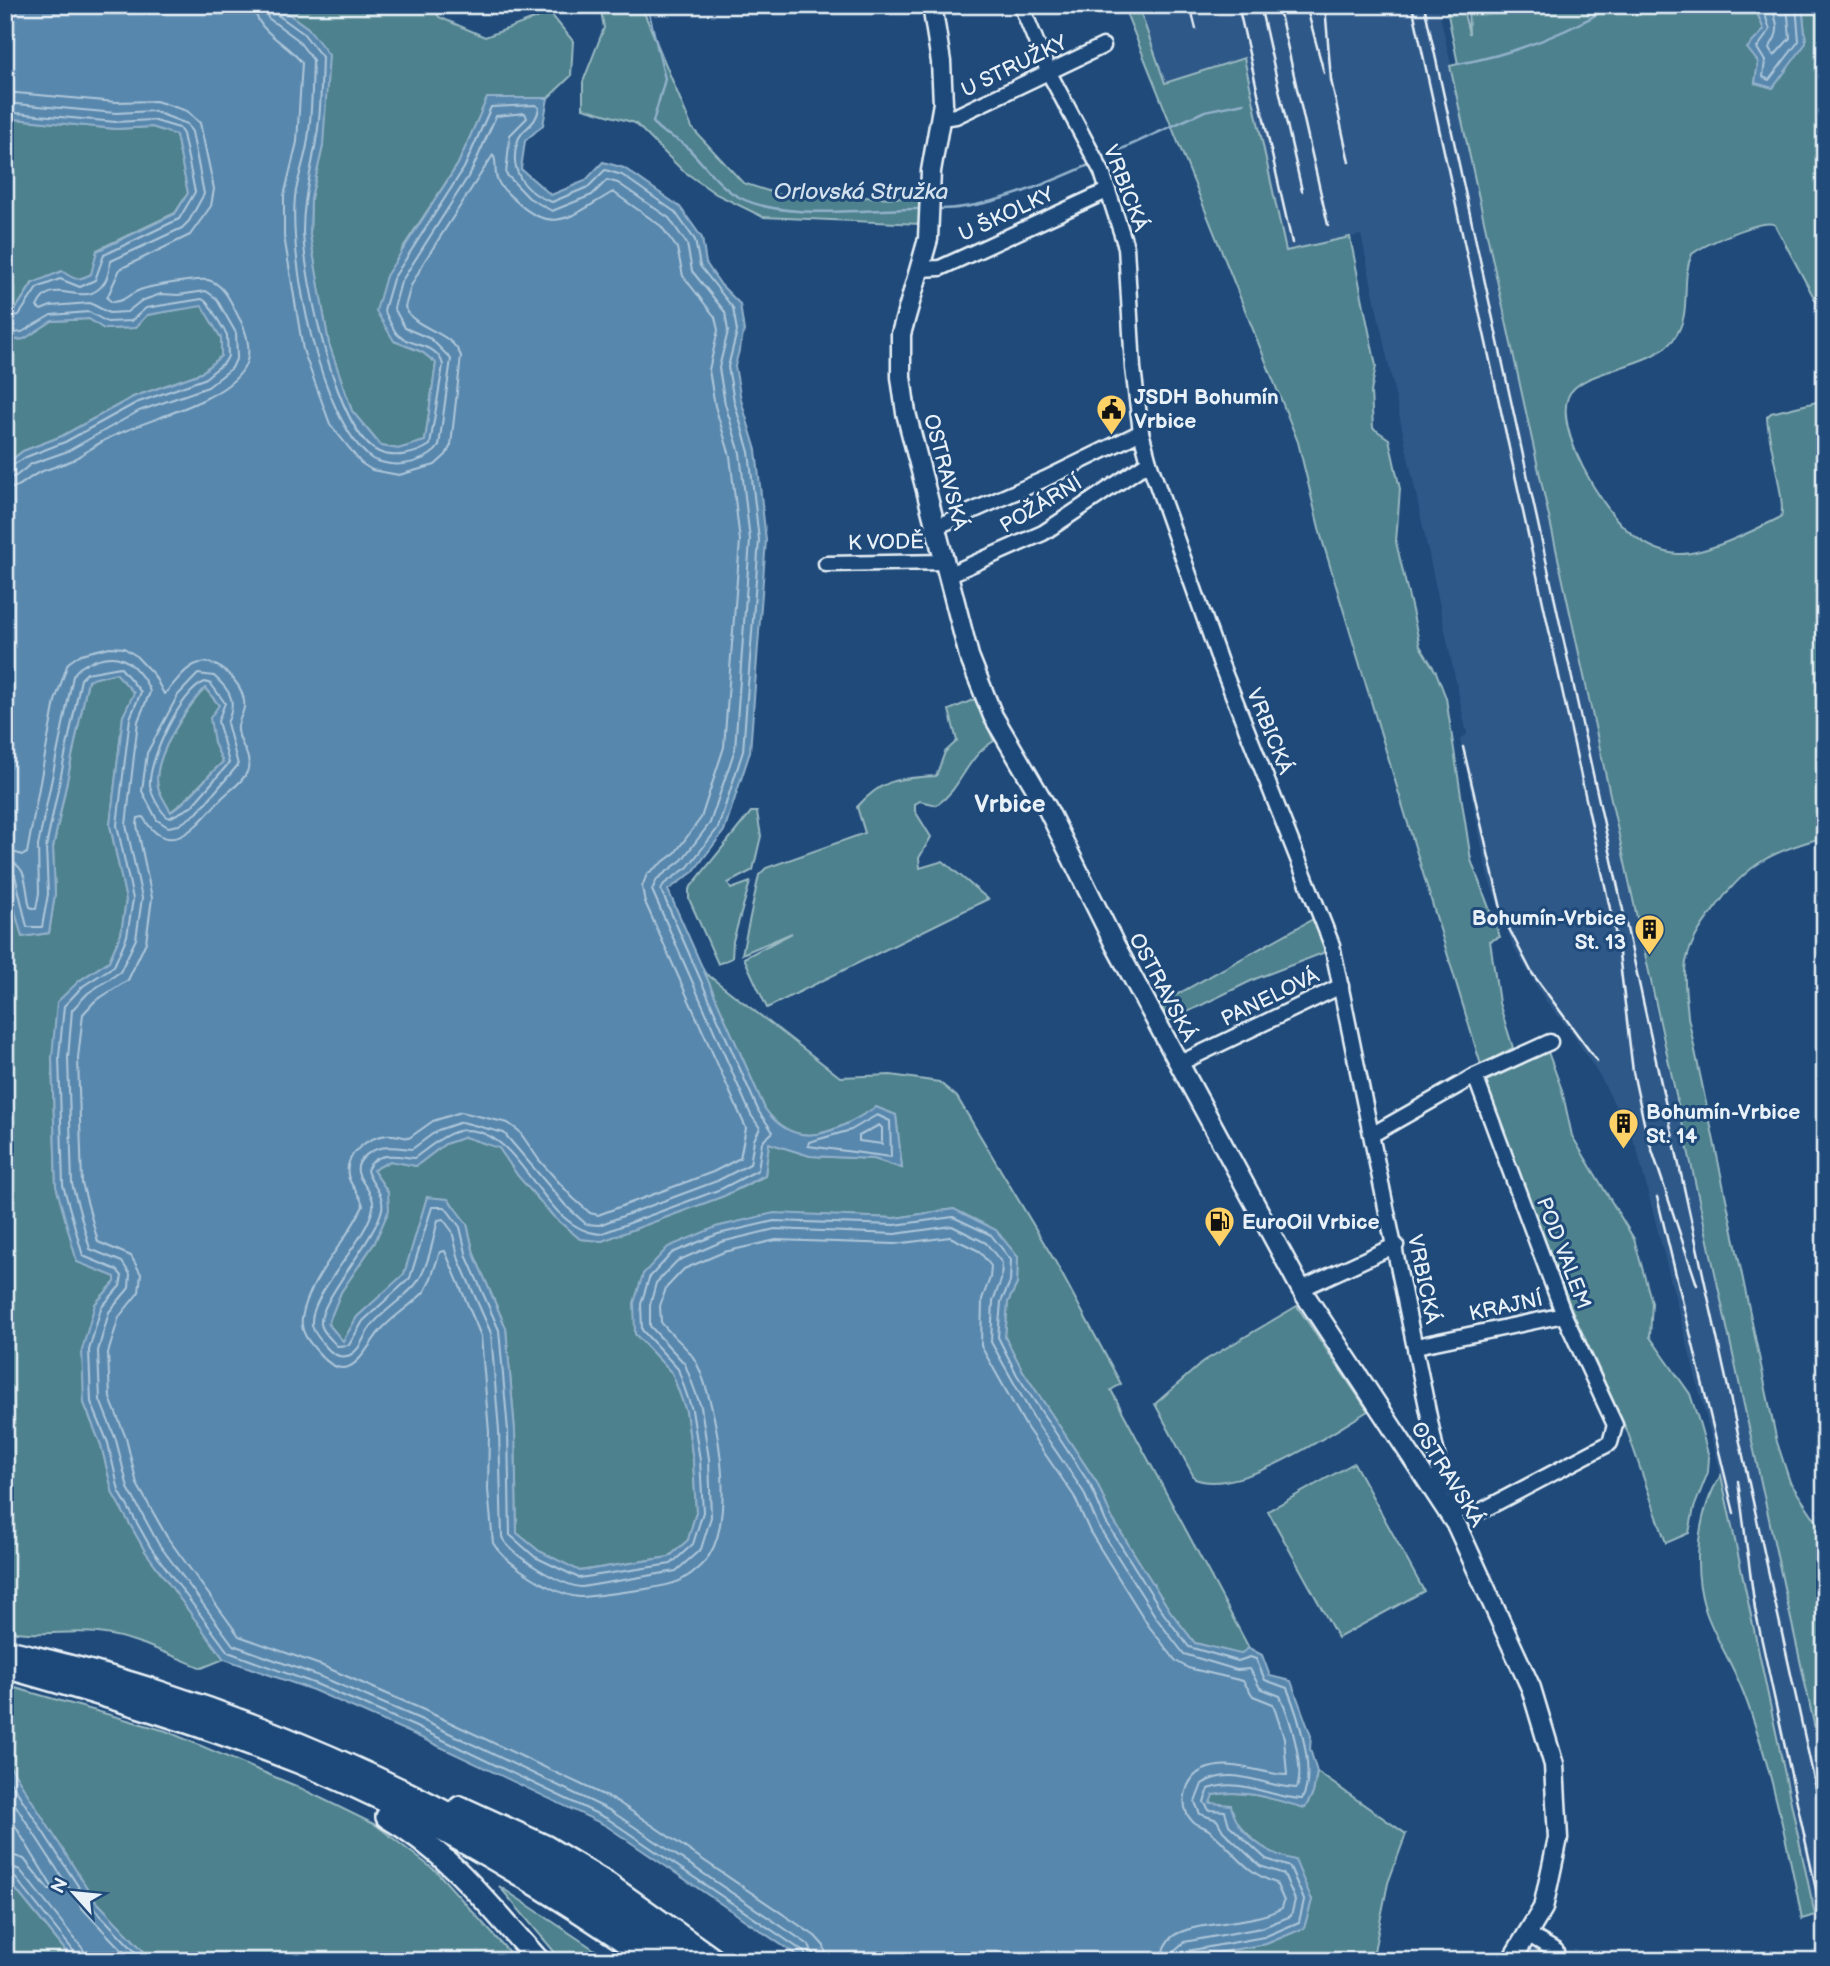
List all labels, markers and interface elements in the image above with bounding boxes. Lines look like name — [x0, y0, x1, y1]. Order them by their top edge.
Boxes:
street label: U STRUŽKY — [957, 30, 1072, 103]
street label: VRBICKÁ — [1098, 142, 1153, 235]
water label: Orlovská Stružka — [774, 178, 948, 206]
street label: U ŠKOLKY — [955, 181, 1058, 247]
place label: JSDH Bohumín Vrbice — [1134, 385, 1279, 434]
public building icon: JSDH Bohumín Vrbice — [1094, 392, 1128, 436]
street label: OSTRAVSKÁ — [918, 411, 973, 533]
street label: POŽÁRNÍ — [996, 470, 1087, 539]
street label: K VODĚ — [848, 529, 924, 556]
street label: VRBICKÁ — [1241, 685, 1298, 778]
district label: Vrbice — [974, 790, 1046, 819]
place label: Bohumín-Vrbice St. 13 — [1472, 906, 1626, 955]
building icon: Bohumín-Vrbice St. 13 — [1632, 913, 1666, 957]
street label: OSTRAVSKÁ — [1124, 929, 1202, 1046]
street label: PANELOVÁ — [1217, 963, 1323, 1032]
place label: Bohumín-Vrbice St. 14 — [1646, 1100, 1800, 1149]
building icon: Bohumín-Vrbice St. 14 — [1606, 1107, 1640, 1151]
street label: POD VALEM — [1531, 1194, 1596, 1313]
fuel station icon: EuroOil Vrbice — [1202, 1205, 1236, 1249]
place label: EuroOil Vrbice — [1242, 1210, 1380, 1235]
street label: VRBICKÁ — [1402, 1232, 1445, 1326]
street label: KRAJNÍ — [1467, 1286, 1545, 1327]
street label: OSTRAVSKÁ — [1405, 1417, 1490, 1531]
north arrow — [38, 1857, 108, 1927]
text: N — [47, 1874, 74, 1898]

